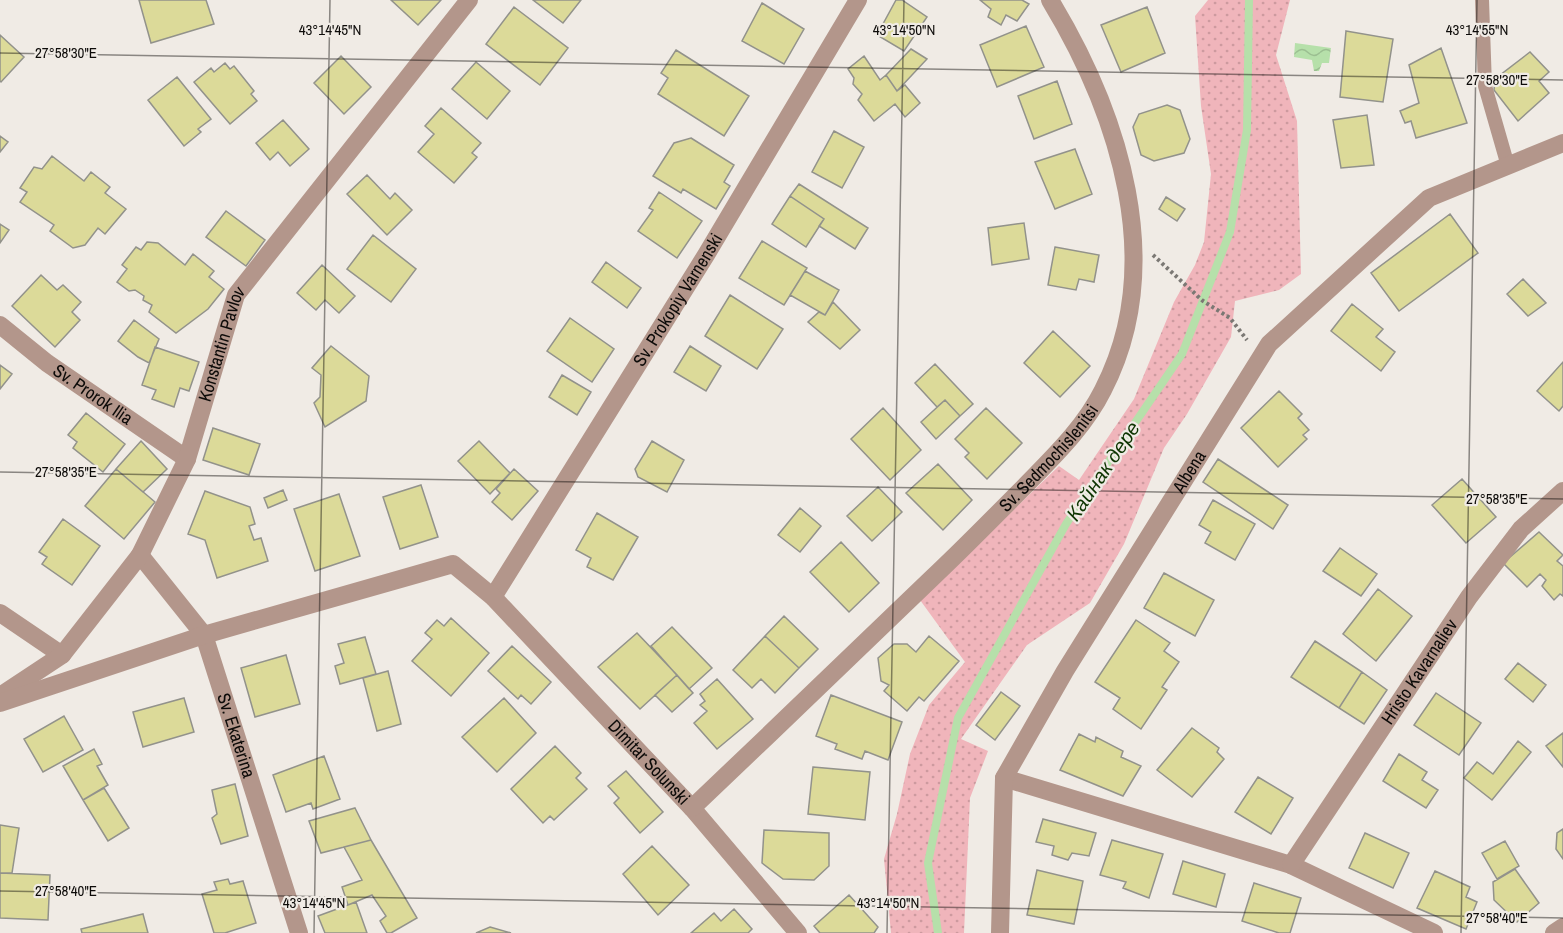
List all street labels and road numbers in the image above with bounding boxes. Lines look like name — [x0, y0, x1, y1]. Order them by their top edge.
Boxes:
street label: Sv. Prokopiy Varnenski — [627, 228, 728, 371]
street label: Konstantin Pavlov — [192, 280, 251, 405]
street label: Sv. Prorok Ilia — [48, 358, 138, 430]
street label: Sv. Sedmochislenitsi — [993, 399, 1104, 517]
street label: Albena — [1166, 445, 1212, 499]
street label: Hristo Kavarnaliev — [1375, 613, 1463, 729]
street label: Sv. Ekaterina — [211, 690, 262, 781]
street label: Dimitar Solunski — [603, 714, 696, 810]

